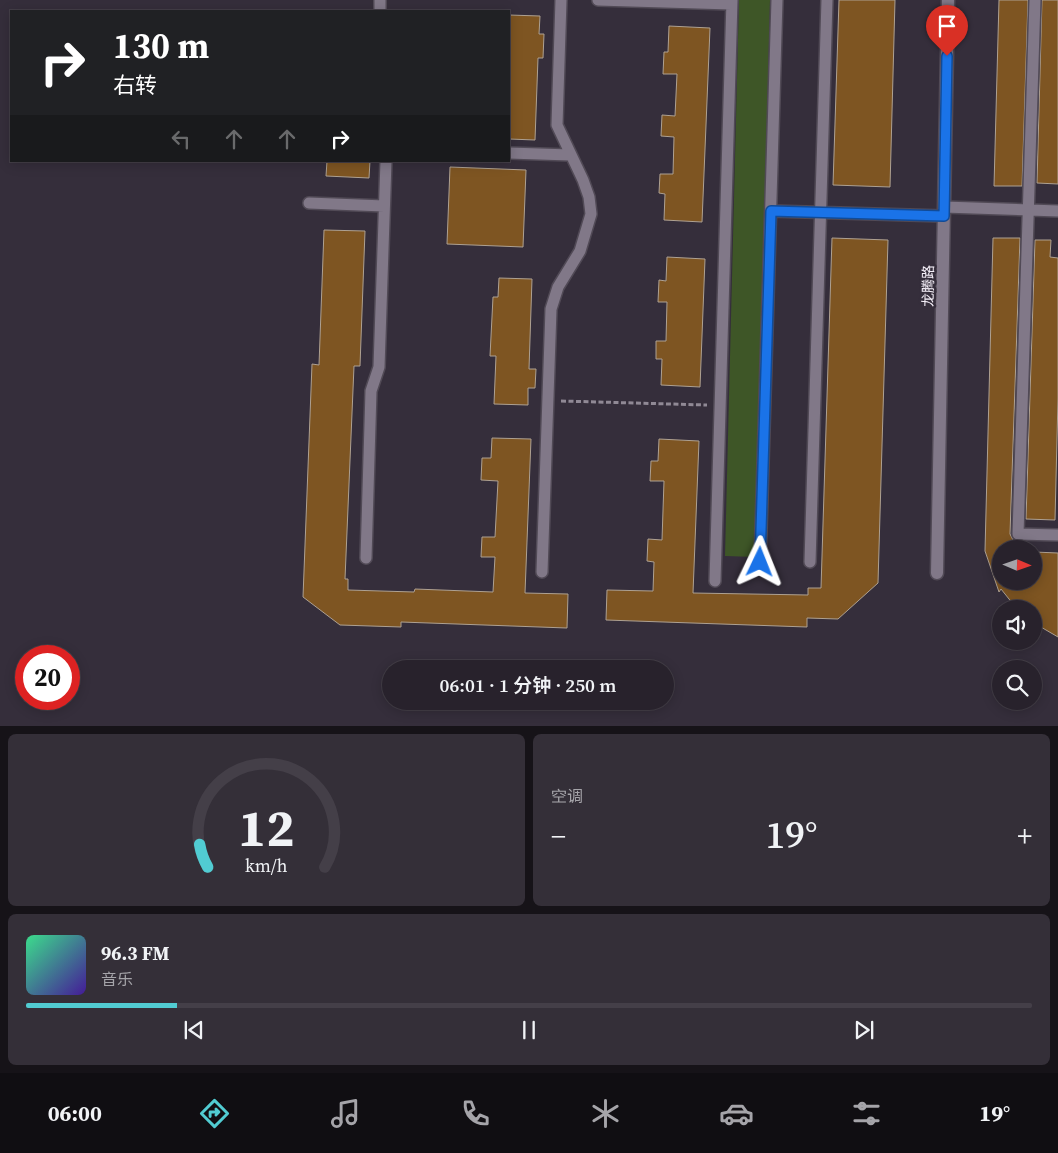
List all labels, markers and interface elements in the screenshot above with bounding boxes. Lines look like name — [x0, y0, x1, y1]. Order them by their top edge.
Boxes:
pin — [926, 5, 968, 56]
icon: arrive — [933, 12, 961, 40]
text: 130 m — [113, 22, 209, 70]
icon: right — [30, 30, 95, 95]
text: 右转 — [113, 70, 157, 100]
icon: left — [167, 125, 195, 153]
icon: ahead — [220, 125, 248, 153]
icon: ahead — [273, 125, 301, 153]
icon: right — [326, 125, 354, 153]
street label: 龙腾路 — [918, 265, 938, 307]
position arrow — [733, 535, 785, 587]
north arrow — [992, 540, 1042, 590]
map controls — [992, 540, 1042, 710]
button: sound — [992, 600, 1042, 650]
speed limit sign: 20 — [15, 645, 80, 710]
button: search — [992, 660, 1042, 710]
text: 06:01 · 1 分钟 · 250 m — [440, 672, 616, 698]
text: 空调 — [551, 785, 583, 807]
text: 12 — [238, 792, 295, 863]
text: 19° — [766, 809, 817, 861]
text: − — [551, 817, 566, 855]
text: + — [1017, 817, 1032, 855]
text: km/h — [245, 853, 288, 878]
text: 96.3 FM — [101, 940, 170, 966]
text: 音乐 — [101, 968, 133, 990]
icon: previous — [180, 1016, 208, 1044]
icon: pause — [515, 1016, 543, 1044]
icon: next — [850, 1016, 878, 1044]
icon: directions — [197, 1096, 232, 1131]
icon: music — [328, 1096, 363, 1131]
icon: phone — [458, 1096, 493, 1131]
icon: climate — [588, 1096, 623, 1131]
icon: car — [719, 1096, 754, 1131]
icon: filters — [849, 1096, 884, 1131]
text: 06:00 — [48, 1098, 102, 1128]
text: 19° — [979, 1098, 1010, 1128]

